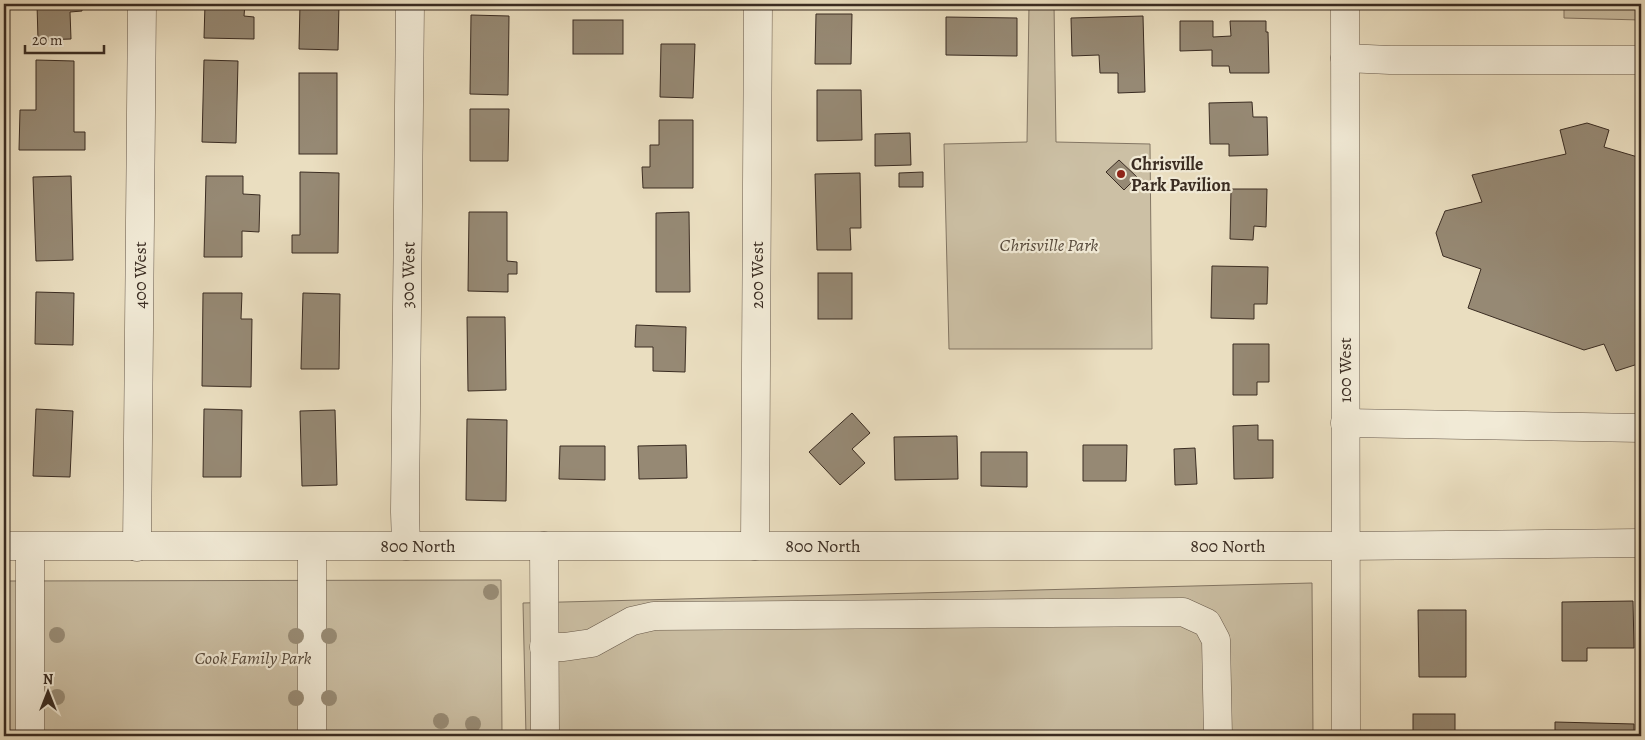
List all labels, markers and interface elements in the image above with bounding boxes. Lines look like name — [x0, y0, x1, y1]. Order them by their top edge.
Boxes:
scale bar — [25, 22, 104, 54]
text: 20 m — [32, 30, 63, 50]
place label: Chrisville Park Pavilion — [1131, 152, 1231, 197]
marker: Chrisville Park Pavilion — [1115, 168, 1127, 180]
park label: Chrisville Park — [1000, 233, 1098, 257]
street label: 400 West — [128, 241, 152, 309]
street label: 300 West — [395, 241, 421, 309]
street label: 200 West — [745, 241, 769, 309]
street label: 100 West — [1333, 337, 1357, 403]
street label: 800 North — [380, 534, 456, 558]
street label: 800 North — [785, 534, 861, 558]
street label: 800 North — [1190, 534, 1266, 558]
park label: Cook Family Park — [194, 646, 312, 670]
north arrow — [22, 668, 72, 718]
text: N — [43, 670, 53, 689]

